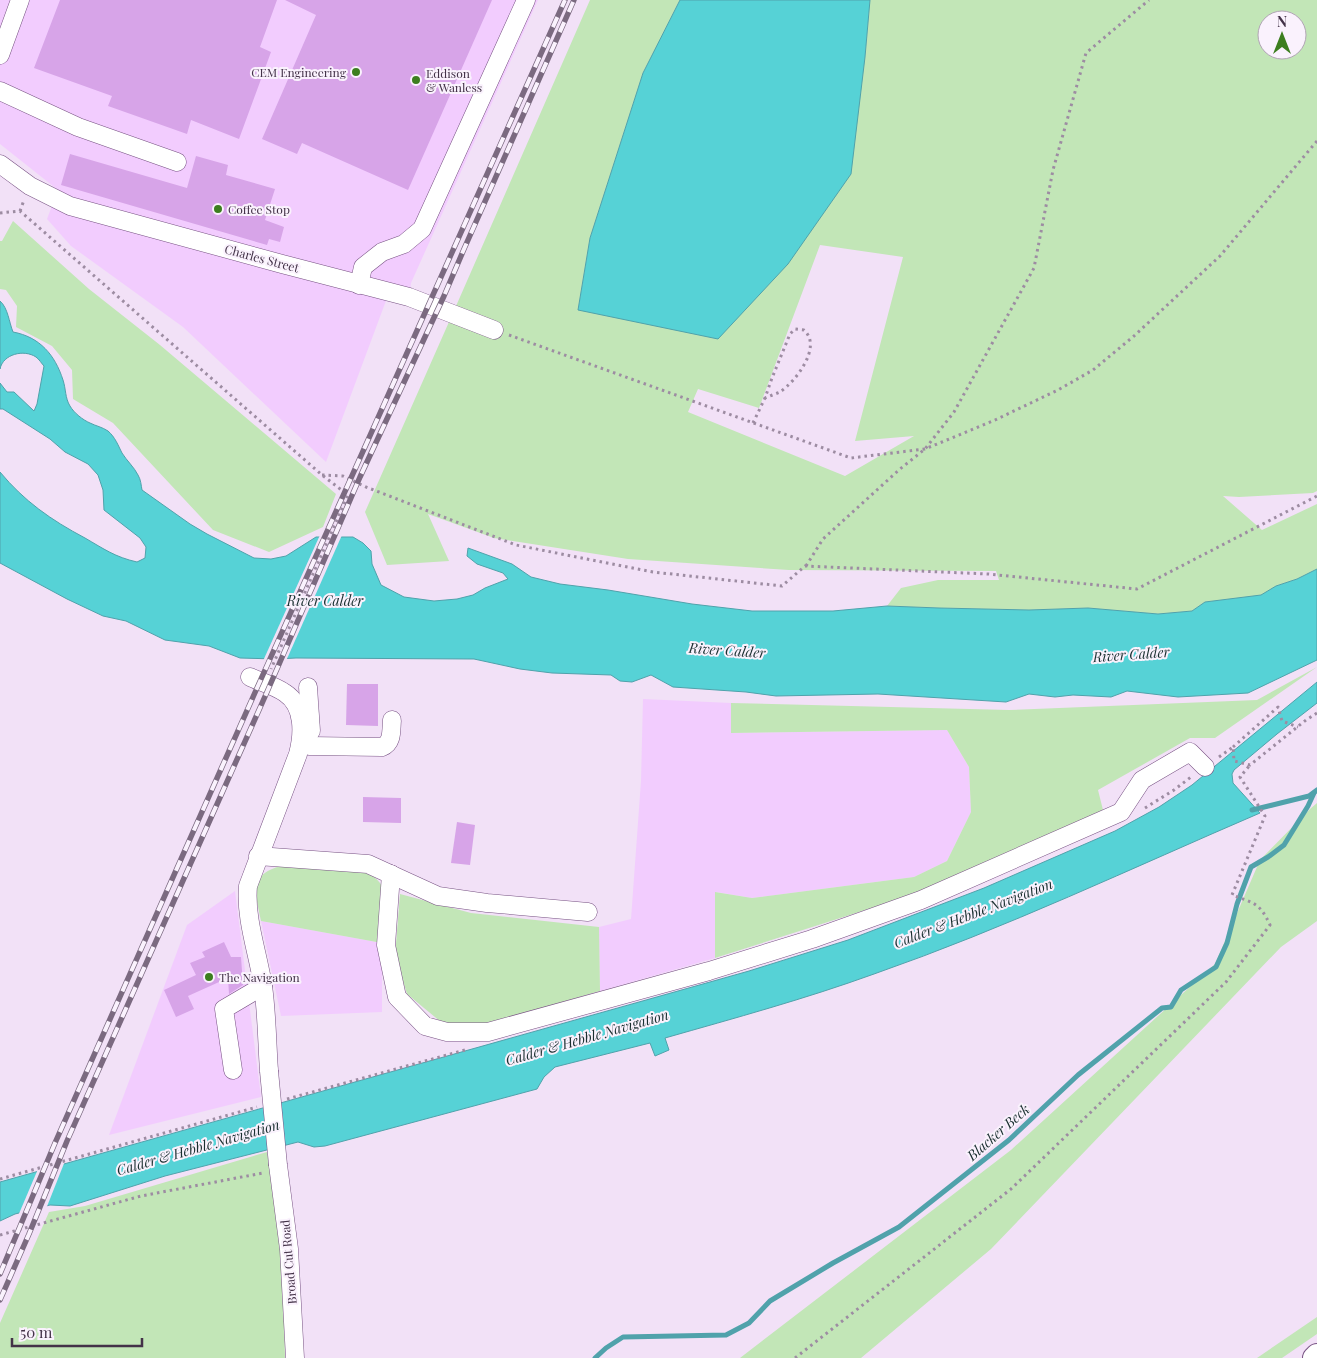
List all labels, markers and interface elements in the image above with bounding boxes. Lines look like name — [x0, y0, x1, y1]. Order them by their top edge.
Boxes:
north arrow — [1257, 10, 1307, 60]
text: N — [1277, 12, 1287, 31]
place label: CEM Engineering — [251, 64, 347, 80]
place label: Eddison & Wanless — [426, 65, 482, 95]
marker: CEM Engineering — [350, 66, 362, 78]
marker: Eddison & Wanless — [410, 74, 422, 86]
place label: Coffee Stop — [228, 201, 290, 217]
marker: Coffee Stop — [212, 203, 224, 215]
street label: Charles Street — [223, 240, 302, 276]
water label: River Calder — [286, 591, 364, 610]
water label: River Calder — [687, 638, 767, 662]
water label: River Calder — [1091, 642, 1171, 666]
water label: Calder & Hebble Navigation — [891, 874, 1055, 952]
place label: The Navigation — [219, 969, 300, 985]
marker: The Navigation — [203, 971, 215, 983]
water label: Calder & Hebble Navigation — [503, 1005, 671, 1069]
water label: Blacker Beck — [962, 1100, 1033, 1165]
water label: Calder & Hebble Navigation — [114, 1115, 282, 1179]
street label: Broad Cut Road — [276, 1219, 300, 1305]
scale bar — [12, 1316, 142, 1348]
text: 50 m — [20, 1322, 53, 1342]

